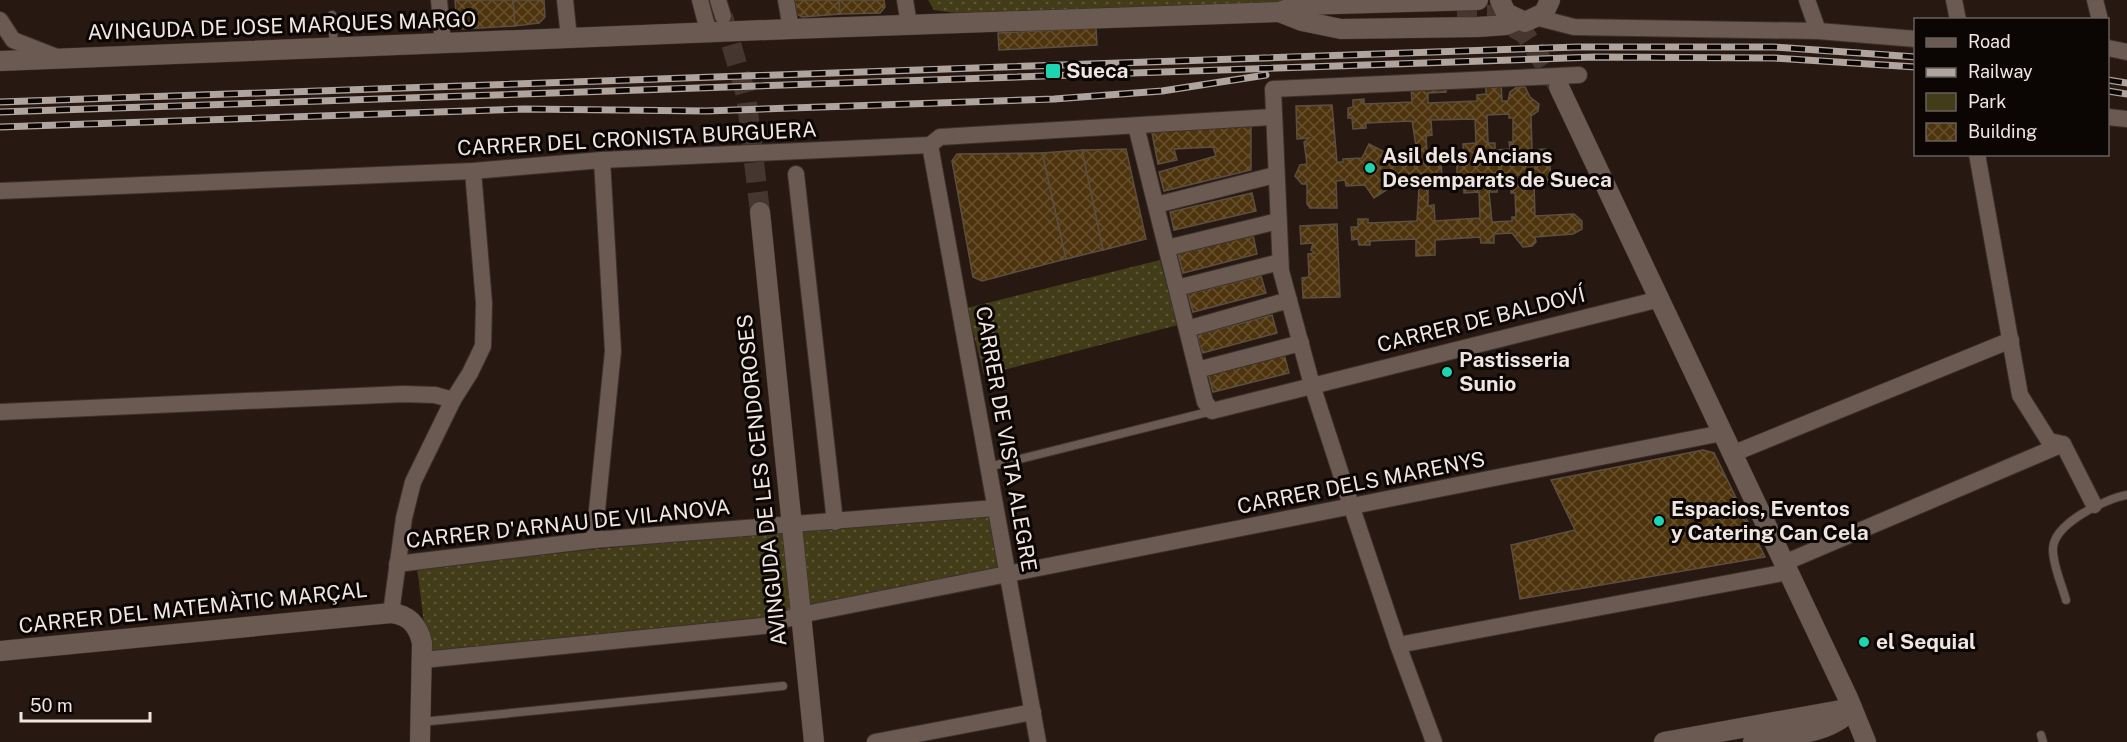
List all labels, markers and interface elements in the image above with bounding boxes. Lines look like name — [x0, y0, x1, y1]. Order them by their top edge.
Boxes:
street label: AVINGUDA DE JOSE MARQUES MARGO — [87, 6, 477, 45]
legend — [1914, 18, 2109, 156]
text: Road — [1968, 31, 2011, 52]
place label: Sueca — [1066, 58, 1128, 83]
text: Railway — [1968, 61, 2033, 82]
marker: Sueca — [1044, 62, 1062, 80]
text: Park — [1968, 91, 2006, 112]
street label: CARRER DEL CRONISTA BURGUERA — [456, 117, 818, 160]
text: Building — [1968, 121, 2037, 142]
place label: Asil dels Ancians Desemparats de Sueca — [1382, 143, 1612, 192]
marker: Asil dels Ancians Desemparats de Sueca — [1363, 161, 1377, 175]
street label: CARRER DE BALDOVÍ — [1374, 281, 1588, 357]
street label: CARRER DE VISTA ALEGRE — [971, 304, 1042, 574]
street label: AVINGUDA DE LES CENDOROSES — [732, 313, 791, 647]
place label: Pastisseria Sunio — [1459, 347, 1570, 396]
marker: Pastisseria Sunio — [1440, 365, 1454, 379]
street label: CARRER DELS MARENYS — [1235, 446, 1487, 519]
street label: CARRER D'ARNAU DE VILANOVA — [405, 494, 731, 553]
place label: Espacios, Eventos y Catering Can Cela — [1671, 496, 1869, 545]
marker: Espacios, Eventos y Catering Can Cela — [1652, 514, 1666, 528]
street label: CARRER DEL MATEMÀTIC MARÇAL — [17, 577, 369, 638]
place label: el Sequial — [1876, 629, 1976, 654]
marker: el Sequial — [1857, 635, 1871, 649]
scale bar — [21, 685, 150, 723]
text: 50 m — [30, 695, 73, 716]

